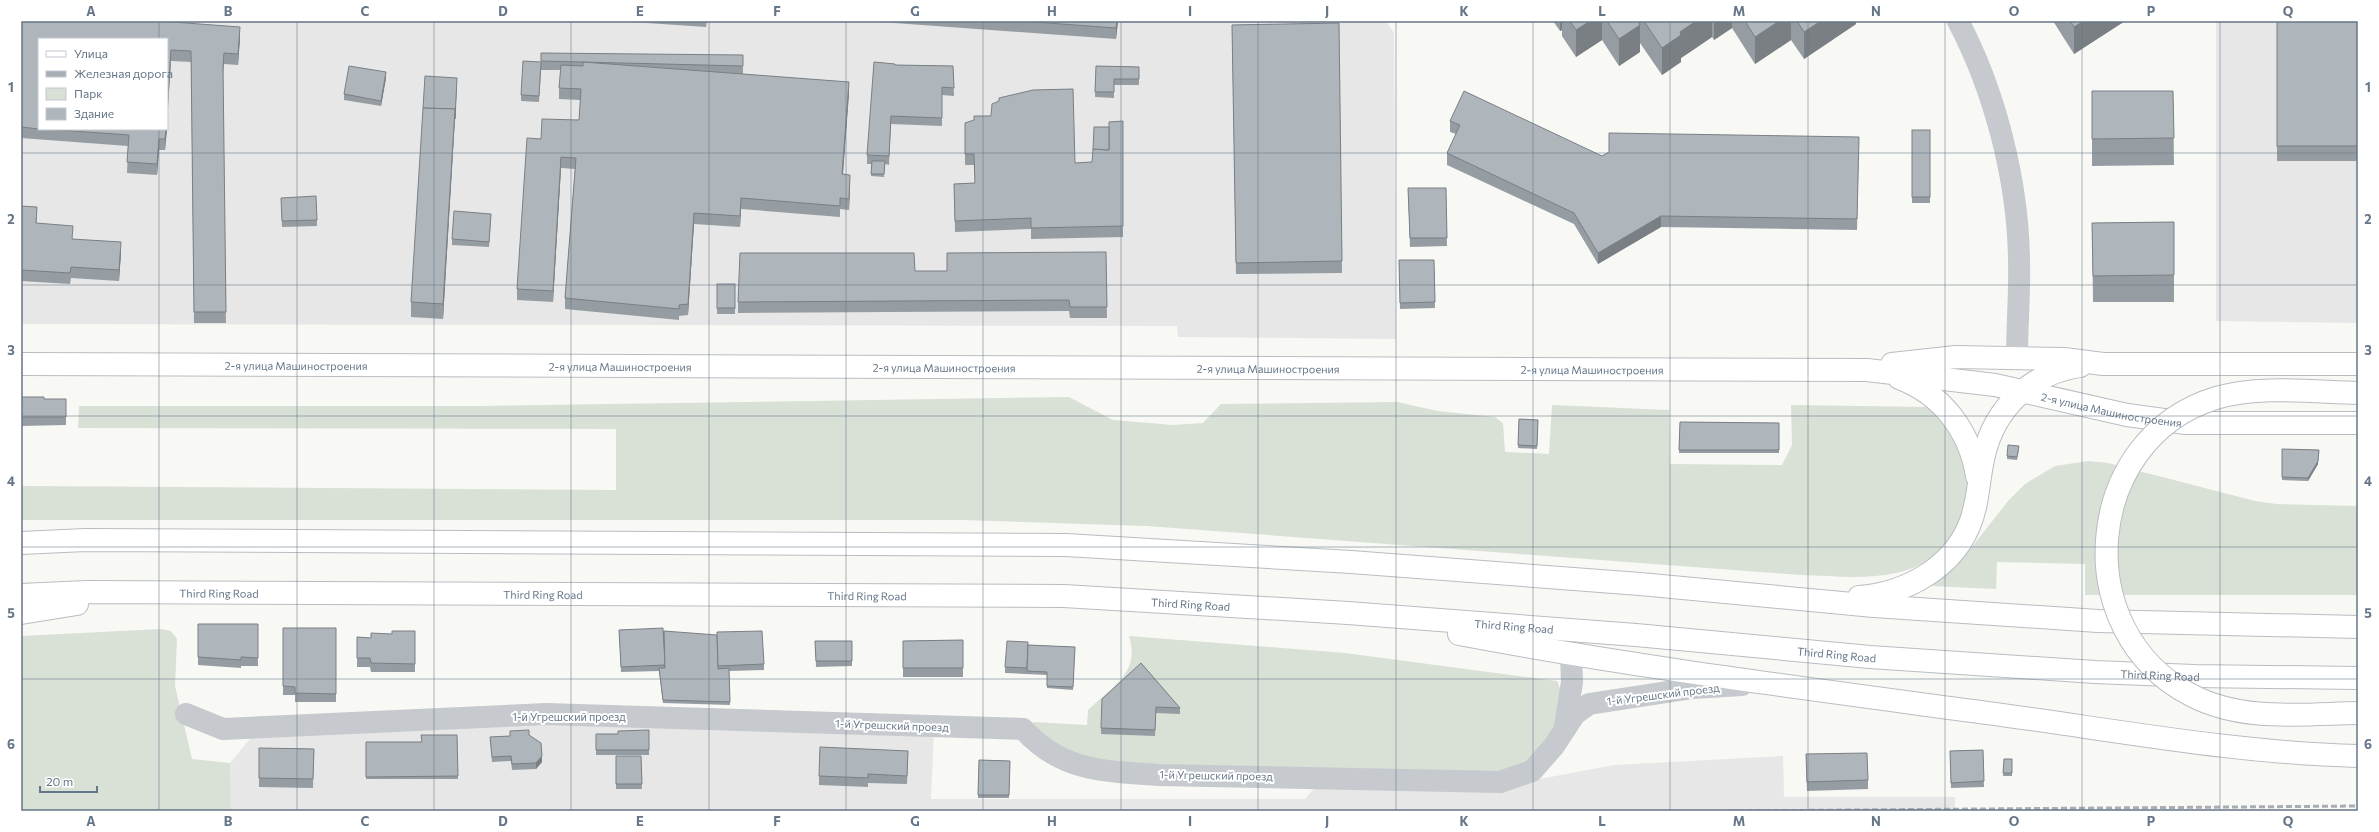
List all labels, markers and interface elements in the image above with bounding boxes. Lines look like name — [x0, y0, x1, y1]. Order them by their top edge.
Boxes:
text: A — [86, 3, 96, 19]
text: B — [224, 3, 233, 19]
text: C — [361, 3, 370, 19]
text: D — [498, 3, 508, 19]
text: E — [636, 3, 644, 19]
text: F — [773, 3, 781, 19]
text: G — [910, 3, 920, 19]
text: H — [1047, 3, 1057, 19]
text: I — [1188, 3, 1192, 19]
text: J — [1325, 3, 1329, 19]
text: K — [1459, 3, 1469, 19]
text: L — [1598, 3, 1606, 19]
text: M — [1733, 3, 1745, 19]
text: N — [1871, 3, 1881, 19]
text: O — [2009, 3, 2020, 19]
text: P — [2147, 3, 2156, 19]
text: Q — [2283, 3, 2294, 19]
legend — [38, 38, 168, 130]
text: Улица — [74, 46, 108, 60]
text: Железная дорога — [74, 66, 173, 80]
text: 1 — [8, 79, 14, 95]
text: 1 — [2365, 79, 2371, 95]
text: Парк — [74, 86, 103, 100]
text: Здание — [74, 106, 114, 120]
text: 2 — [7, 211, 15, 227]
text: 2 — [2364, 211, 2372, 227]
text: 3 — [7, 342, 15, 358]
text: 3 — [2364, 342, 2372, 358]
street label: 2-я улица Машиностроения — [224, 358, 368, 372]
street label: 2-я улица Машиностроения — [548, 359, 692, 373]
street label: 2-я улица Машиностроения — [872, 360, 1016, 374]
street label: 2-я улица Машиностроения — [1196, 361, 1340, 375]
street label: 2-я улица Машиностроения — [1520, 362, 1664, 376]
street label: 2-я улица Машиностроения — [2040, 389, 2183, 429]
text: 4 — [7, 473, 15, 489]
text: 4 — [2364, 473, 2372, 489]
street label: Third Ring Road — [179, 586, 259, 599]
street label: Third Ring Road — [503, 587, 583, 601]
street label: Third Ring Road — [827, 589, 907, 602]
street label: Third Ring Road — [1151, 595, 1231, 612]
text: 5 — [7, 605, 15, 621]
text: 5 — [2364, 605, 2372, 621]
street label: Third Ring Road — [1474, 616, 1554, 635]
street label: Third Ring Road — [1797, 644, 1877, 664]
street label: Third Ring Road — [2120, 667, 2200, 683]
street label: 1-й Угрешский проезд — [1606, 681, 1721, 707]
street label: 1-й Угрешский проезд — [512, 710, 626, 723]
street label: 1-й Угрешский проезд — [835, 717, 950, 733]
text: 6 — [7, 736, 15, 752]
text: 6 — [2364, 736, 2372, 752]
scale bar — [40, 768, 97, 794]
street label: 1-й Угрешский проезд — [1159, 768, 1273, 782]
text: 20 m — [46, 774, 73, 788]
text: A — [86, 813, 96, 829]
text: B — [224, 813, 233, 829]
text: C — [361, 813, 370, 829]
text: D — [498, 813, 508, 829]
text: E — [636, 813, 644, 829]
text: F — [773, 813, 781, 829]
text: G — [910, 813, 920, 829]
text: H — [1047, 813, 1057, 829]
text: I — [1188, 813, 1192, 829]
text: J — [1325, 813, 1329, 829]
text: K — [1459, 813, 1469, 829]
text: L — [1598, 813, 1606, 829]
text: M — [1733, 813, 1745, 829]
text: N — [1871, 813, 1881, 829]
text: O — [2009, 813, 2020, 829]
text: P — [2147, 813, 2156, 829]
text: Q — [2283, 813, 2294, 829]

